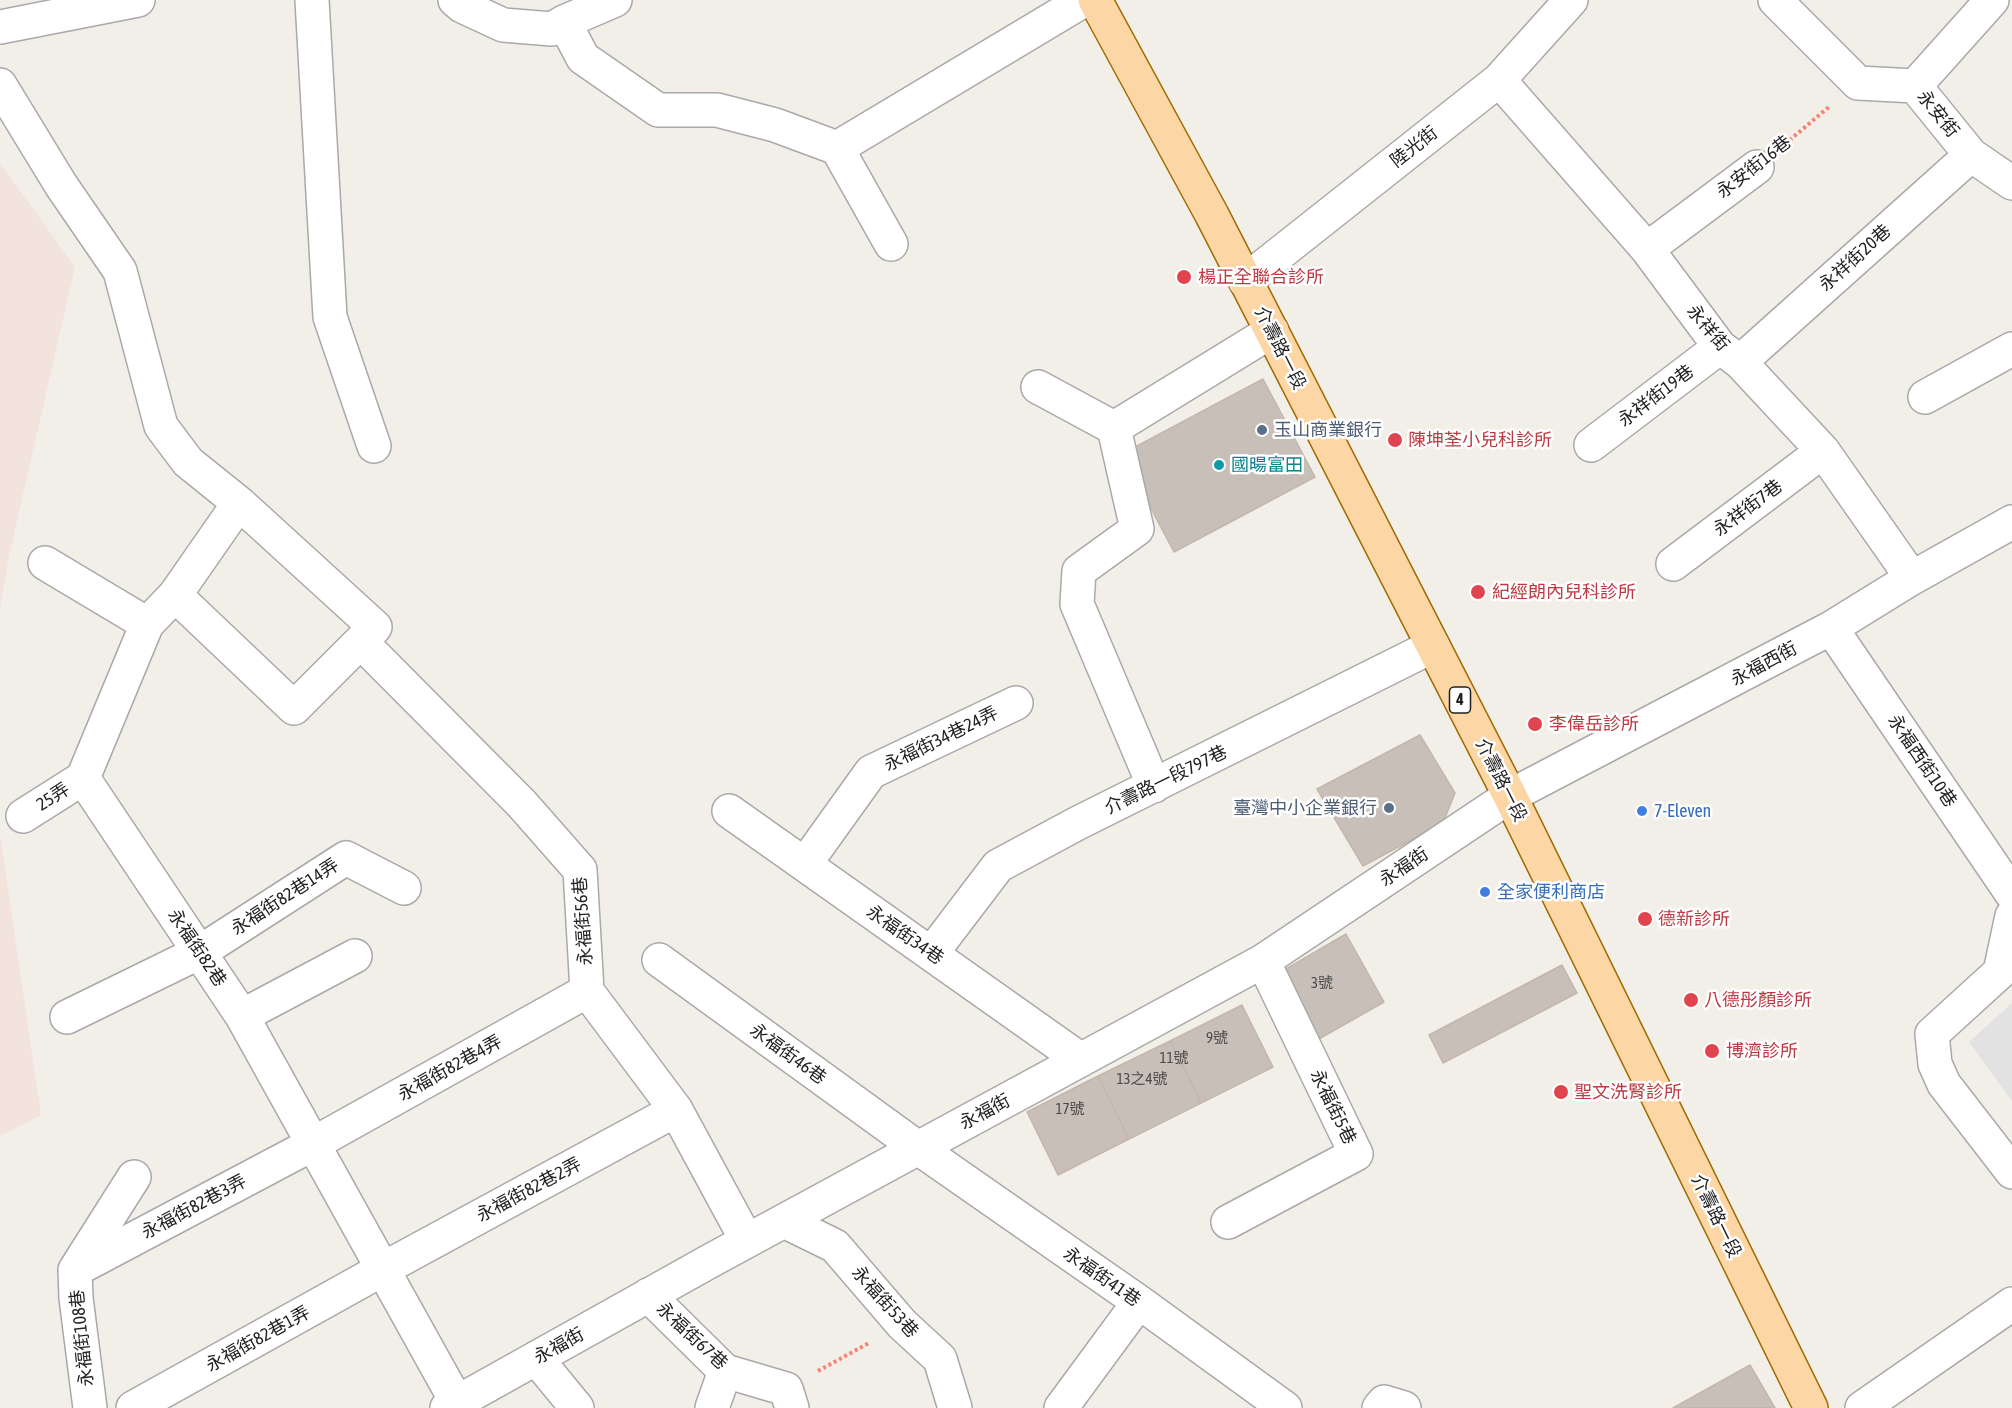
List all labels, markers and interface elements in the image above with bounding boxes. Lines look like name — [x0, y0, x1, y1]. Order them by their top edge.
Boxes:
street label: 永安街 — [1913, 86, 1963, 142]
street label: 陸光街 — [1386, 122, 1442, 172]
street label: 永安街16巷 — [1712, 131, 1796, 203]
street label: 永祥街20巷 — [1815, 220, 1895, 296]
place label: 楊正全聯合診所 — [1198, 266, 1324, 288]
marker: 楊正全聯合診所 — [1175, 268, 1193, 286]
street label: 永祥街 — [1682, 300, 1734, 356]
street label: 介壽路一段 — [1250, 303, 1310, 393]
street label: 永祥街19巷 — [1614, 361, 1698, 431]
place label: 玉山商業銀行 — [1274, 419, 1382, 441]
marker: 玉山商業銀行 — [1255, 423, 1269, 437]
place label: 陳坤荃小兒科診所 — [1408, 429, 1552, 451]
marker: 陳坤荃小兒科診所 — [1386, 431, 1404, 449]
place label: 國暘富田 — [1231, 454, 1303, 476]
marker: 國暘富田 — [1212, 458, 1226, 472]
street label: 永祥街7巷 — [1709, 475, 1787, 541]
place label: 紀經朗內兒科診所 — [1492, 581, 1636, 603]
marker: 紀經朗內兒科診所 — [1469, 583, 1487, 601]
street label: 永福西街 — [1727, 638, 1801, 690]
road number: 4 — [1450, 687, 1470, 713]
street label: 永福街34巷24弄 — [881, 702, 1001, 776]
street label: 永福西街10巷 — [1883, 711, 1961, 811]
place label: 李偉岳診所 — [1549, 713, 1639, 735]
marker: 李偉岳診所 — [1526, 715, 1544, 733]
street label: 介壽路一段 — [1471, 735, 1531, 825]
street label: 介壽路一段797巷 — [1101, 741, 1231, 819]
street label: 25弄 — [32, 778, 74, 816]
place label: 臺灣中小企業銀行 — [1233, 797, 1377, 819]
place label: 7-Eleven — [1654, 800, 1711, 822]
marker: 臺灣中小企業銀行 — [1382, 801, 1396, 815]
marker: 7-Eleven — [1635, 804, 1649, 818]
street label: 永福街 — [1376, 843, 1432, 891]
street label: 永福街82巷14弄 — [227, 854, 343, 940]
street label: 永福街56巷 — [569, 876, 597, 966]
place label: 全家便利商店 — [1497, 881, 1605, 903]
marker: 全家便利商店 — [1478, 885, 1492, 899]
street label: 永福街34巷 — [862, 901, 948, 969]
street label: 永福街82巷 — [163, 905, 231, 991]
place label: 德新診所 — [1658, 908, 1730, 930]
marker: 德新診所 — [1636, 910, 1654, 928]
house number: 3號 — [1311, 974, 1333, 992]
place label: 八德彤顏診所 — [1704, 989, 1812, 1011]
marker: 八德彤顏診所 — [1682, 991, 1700, 1009]
street label: 永福街46巷 — [746, 1019, 830, 1089]
house number: 9號 — [1206, 1029, 1228, 1047]
street label: 永福街82巷4弄 — [394, 1031, 506, 1105]
place label: 博濟診所 — [1726, 1040, 1798, 1062]
marker: 博濟診所 — [1703, 1042, 1721, 1060]
house number: 11號 — [1159, 1049, 1189, 1067]
street label: 永福街5巷 — [1306, 1066, 1360, 1148]
house number: 13之4號 — [1116, 1070, 1168, 1088]
place label: 聖文洗腎診所 — [1574, 1081, 1682, 1103]
marker: 聖文洗腎診所 — [1552, 1083, 1570, 1101]
street label: 永福街 — [956, 1090, 1014, 1134]
house number: 17號 — [1055, 1100, 1085, 1118]
street label: 永福街82巷2弄 — [473, 1153, 585, 1227]
street label: 永福街82巷3弄 — [138, 1170, 250, 1244]
street label: 介壽路一段 — [1687, 1171, 1745, 1261]
street label: 永福街41巷 — [1059, 1243, 1145, 1311]
street label: 永福街53巷 — [847, 1262, 923, 1342]
street label: 永福街108巷 — [66, 1288, 98, 1388]
street label: 永福街67巷 — [652, 1298, 732, 1374]
street label: 永福街82巷1弄 — [202, 1302, 314, 1376]
street label: 永福街 — [530, 1323, 588, 1369]

